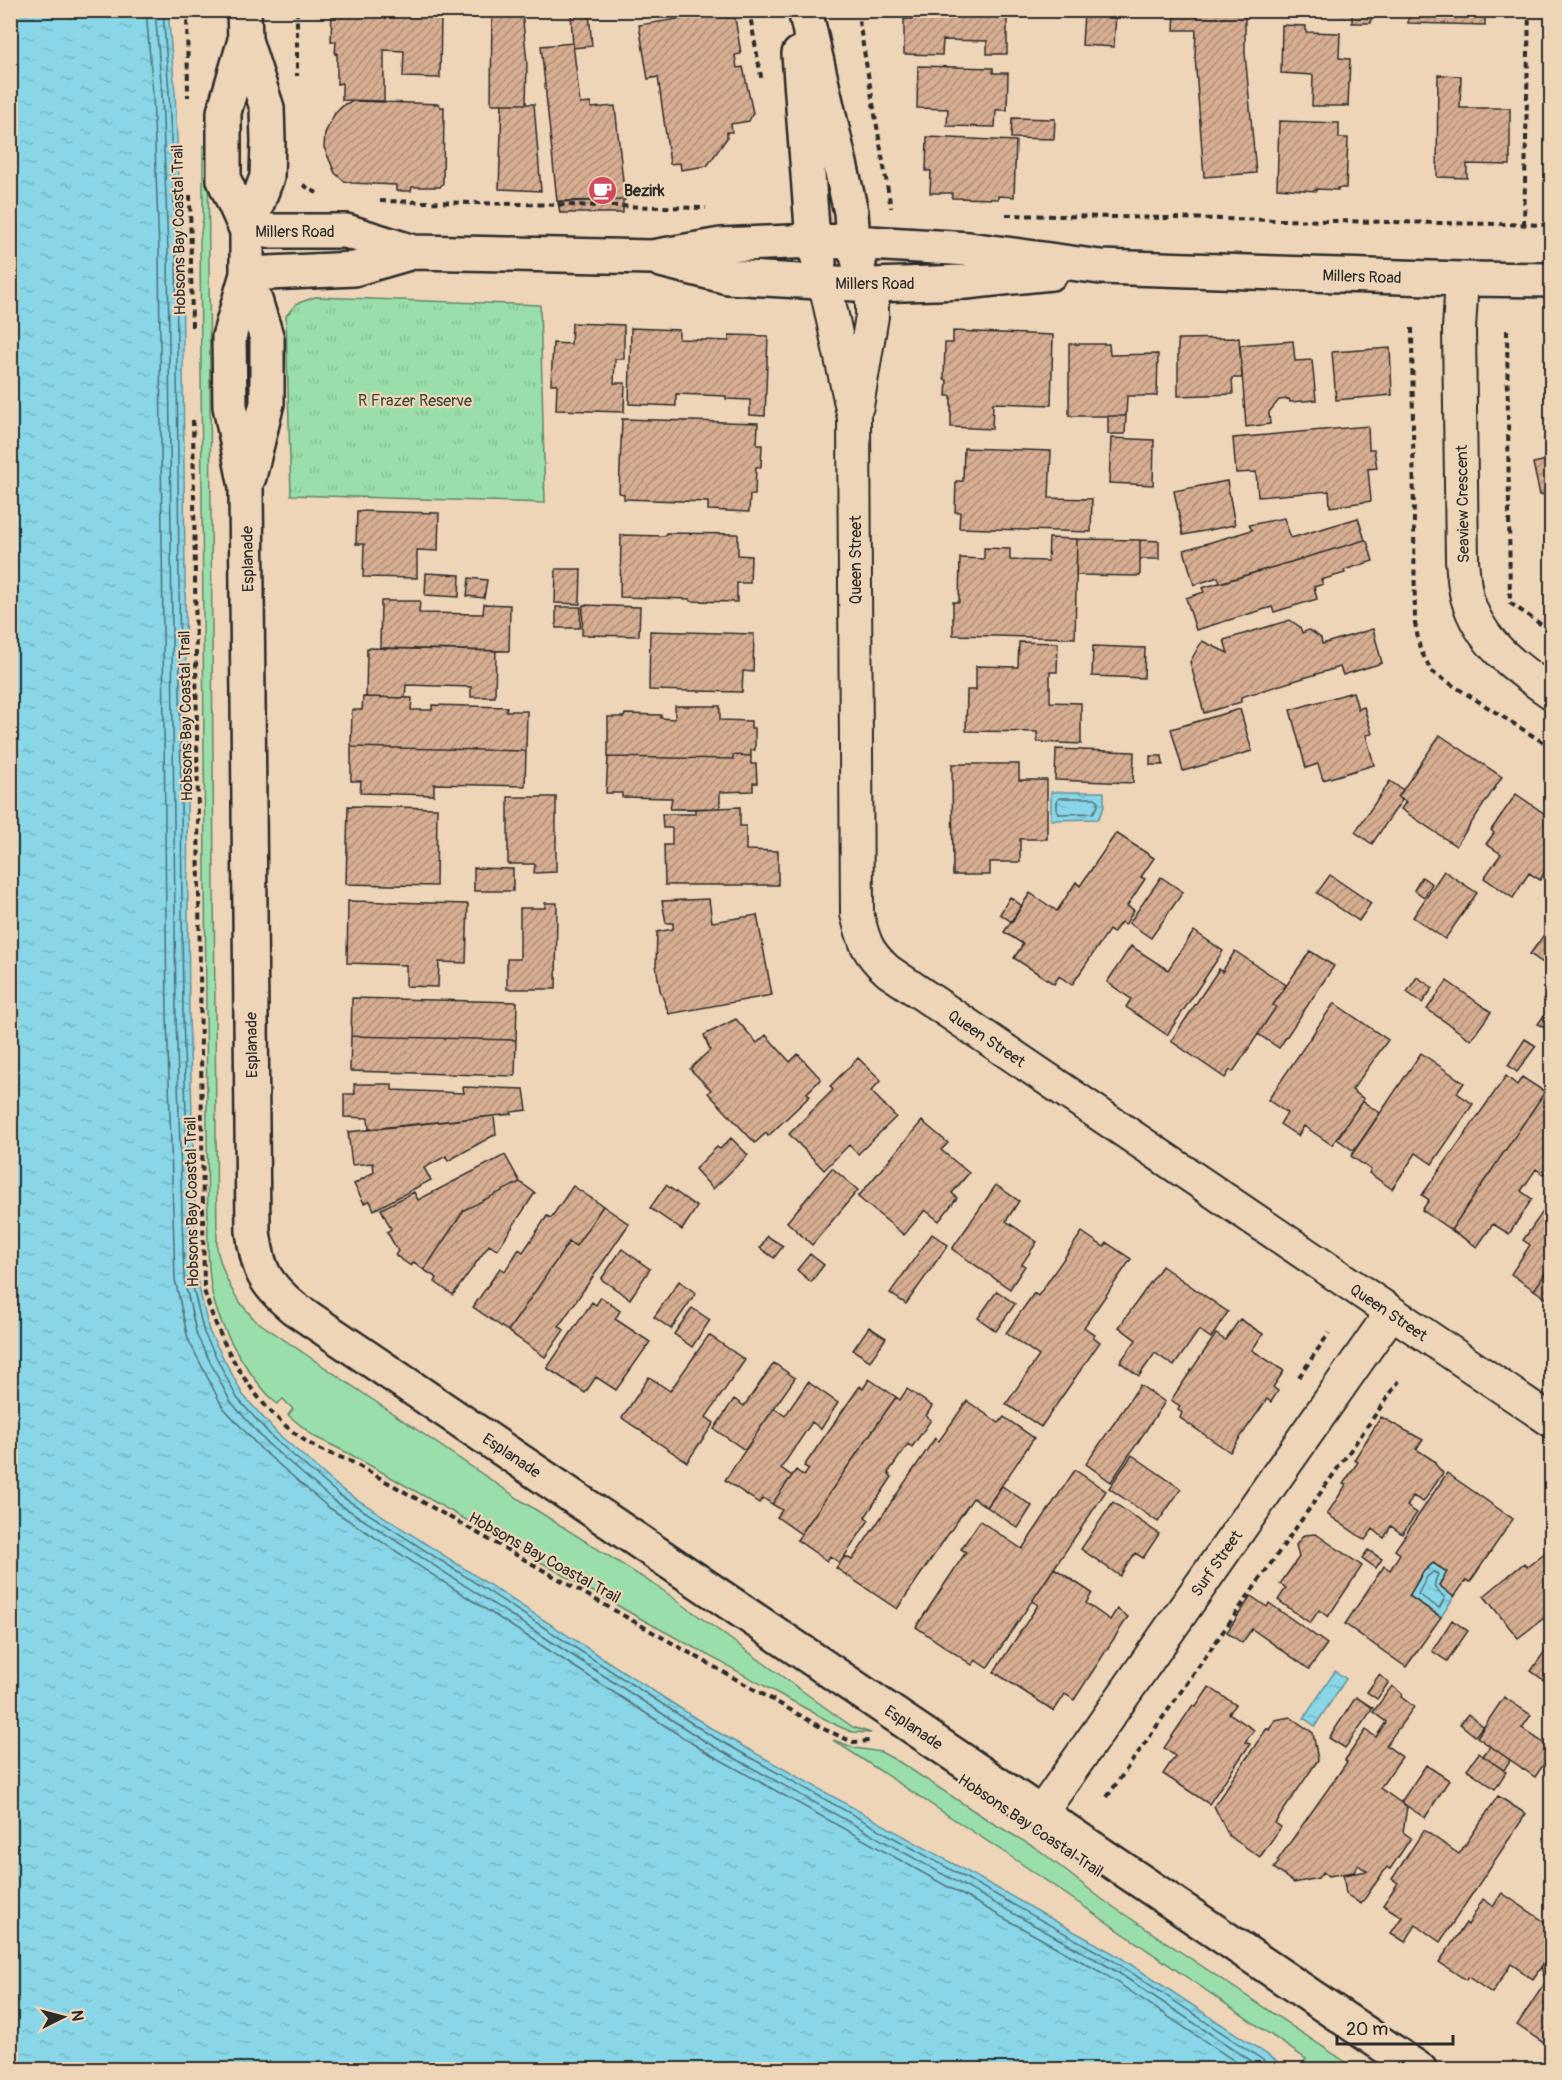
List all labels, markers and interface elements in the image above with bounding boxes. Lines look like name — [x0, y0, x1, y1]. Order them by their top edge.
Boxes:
street label: Hobsons Bay Coastal Trail — [168, 144, 190, 316]
cafe icon: Bezirk — [587, 174, 619, 206]
place label: Bezirk — [624, 181, 665, 201]
street label: Millers Road — [255, 222, 335, 242]
street label: Millers Road — [1322, 266, 1402, 288]
street label: Millers Road — [835, 274, 915, 294]
park label: R Frazer Reserve — [358, 391, 472, 411]
street label: Seaview Crescent — [1452, 444, 1474, 563]
street label: Queen Street — [846, 515, 866, 605]
street label: Esplanade — [237, 526, 259, 592]
street label: Hobsons Bay Coastal Trail — [175, 630, 197, 802]
street label: Queen Street — [944, 1006, 1029, 1072]
street label: Esplanade — [241, 1012, 263, 1078]
street label: Hobsons Bay Coastal Trail — [181, 1116, 203, 1288]
street label: Queen Street — [1346, 1280, 1431, 1346]
street label: Esplanade — [478, 1429, 545, 1483]
street label: Hobsons Bay Coastal Trail — [465, 1508, 624, 1608]
street label: Surf Street — [1187, 1526, 1247, 1601]
street label: Esplanade — [880, 1701, 947, 1755]
street label: Hobsons Bay Coastal Trail — [954, 1770, 1107, 1882]
north arrow — [33, 1987, 93, 2047]
scale bar — [1337, 2008, 1452, 2046]
text: N — [66, 2009, 87, 2022]
text: 20 m — [1346, 2018, 1388, 2041]

